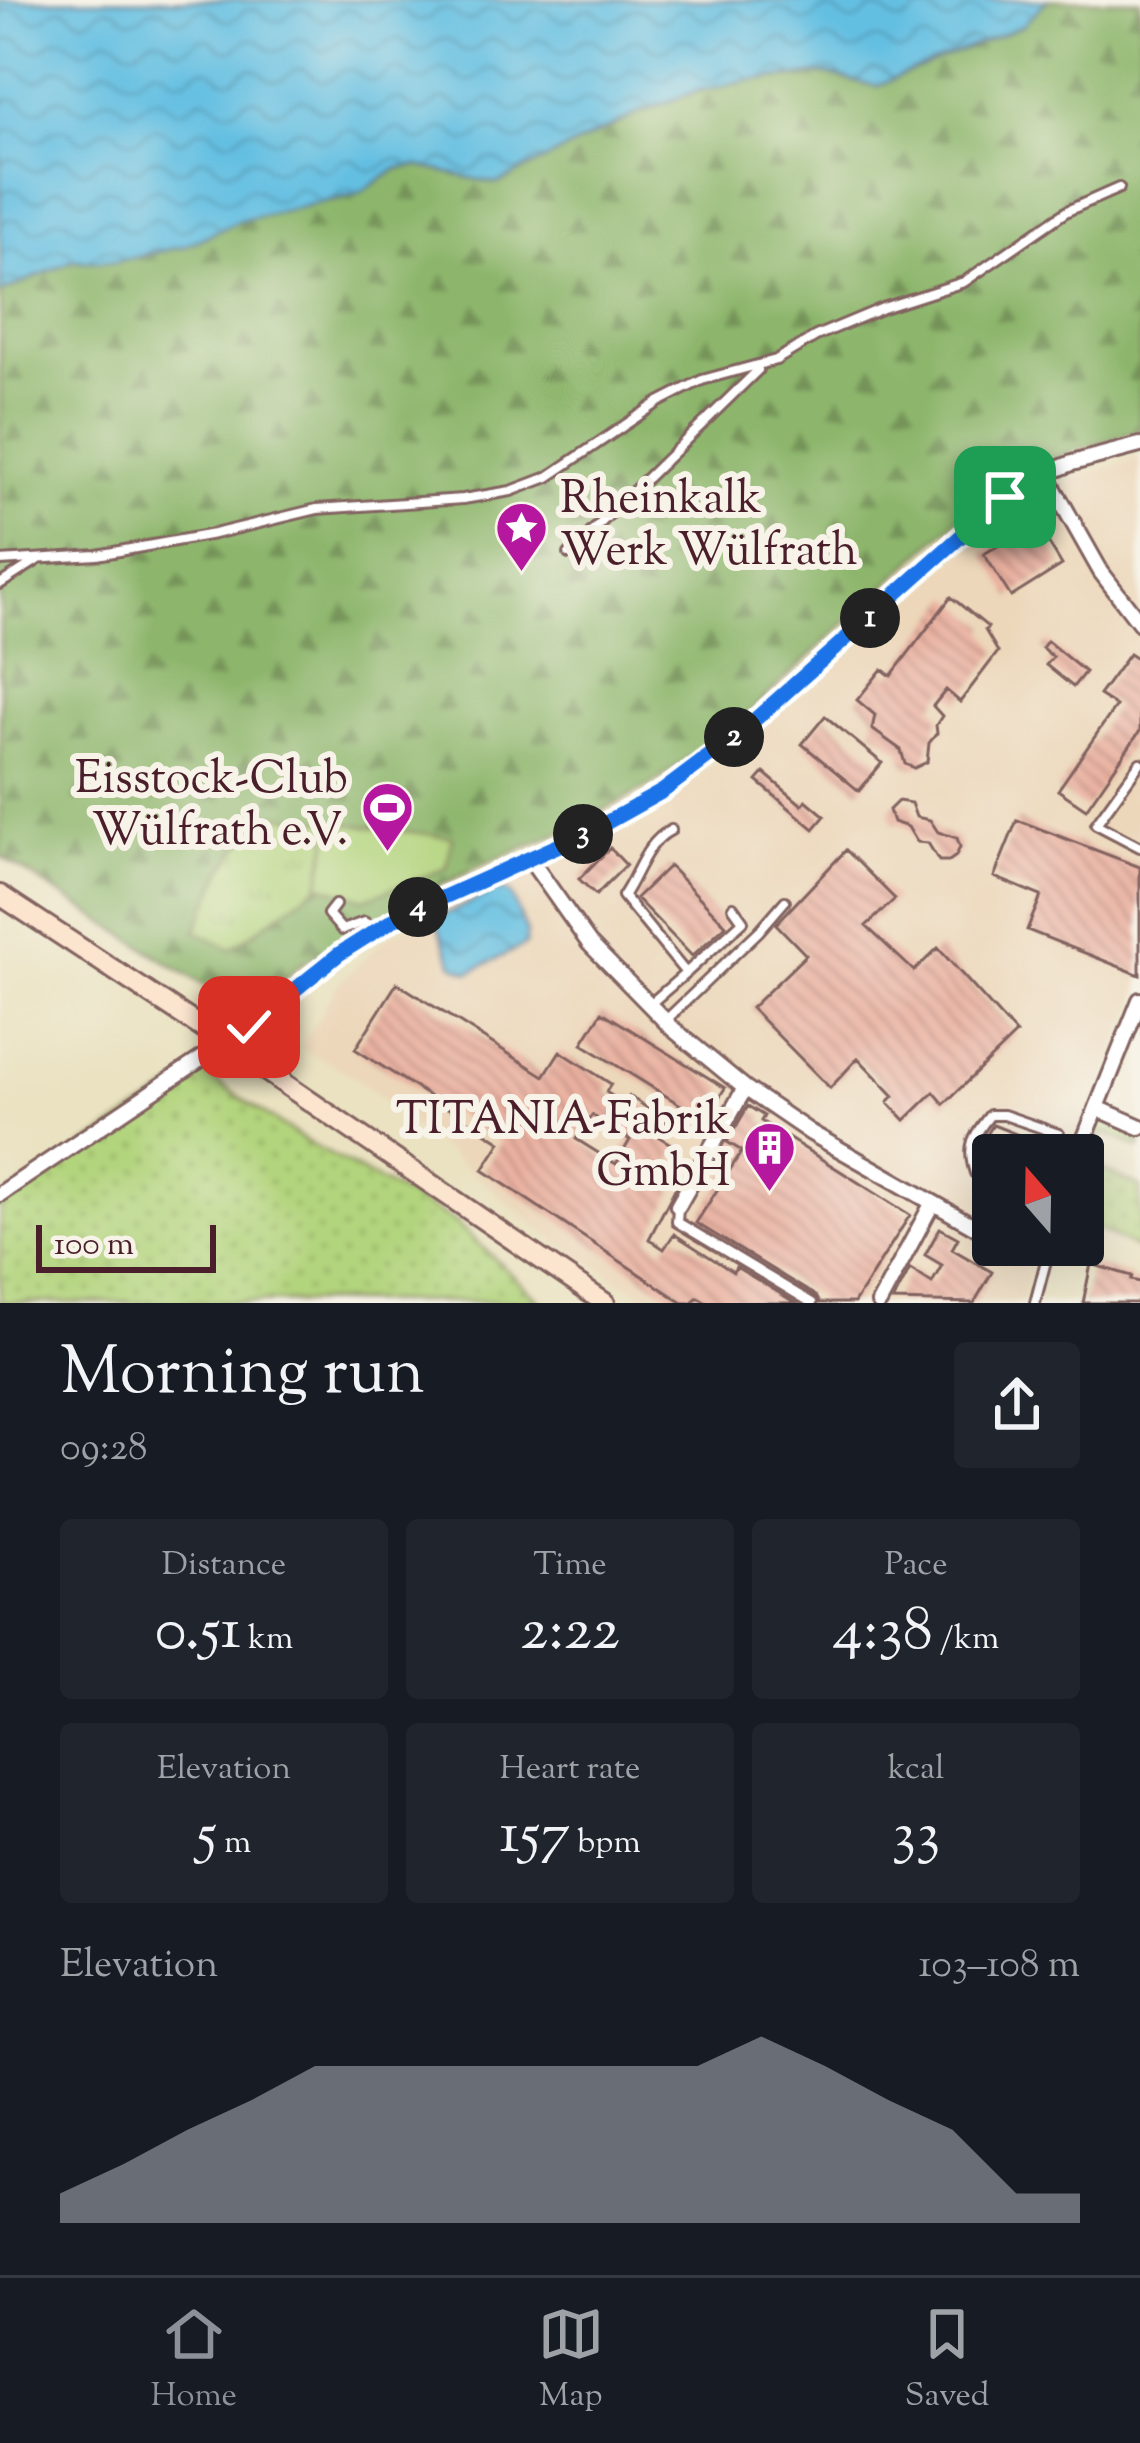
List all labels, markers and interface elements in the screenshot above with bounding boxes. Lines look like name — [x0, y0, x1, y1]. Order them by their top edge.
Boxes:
pin — [954, 446, 1056, 548]
icon: arrive — [972, 464, 1038, 530]
place label: Rheinkalk Werk Wülfrath — [560, 469, 858, 586]
place icon: Rheinkalk Werk Wülfrath — [493, 499, 549, 573]
pin: 1 — [840, 588, 900, 648]
text: 1 — [864, 594, 876, 642]
pin: 2 — [704, 707, 764, 767]
text: 2 — [726, 713, 742, 761]
place label: Eisstock-Club Wülfrath e.V. — [75, 749, 348, 866]
sports icon: Eisstock-Club Wülfrath e.V. — [359, 779, 415, 853]
pin: 3 — [553, 804, 613, 864]
text: 3 — [576, 810, 590, 858]
pin: 4 — [388, 877, 448, 937]
text: 4 — [410, 883, 426, 931]
pin — [198, 976, 300, 1078]
icon: check — [216, 994, 282, 1060]
place label: TITANIA-Fabrik GmbH — [396, 1090, 730, 1207]
building icon: TITANIA-Fabrik GmbH — [741, 1120, 797, 1194]
north arrow — [972, 1134, 1104, 1266]
map controls — [972, 1134, 1104, 1266]
scale bar — [36, 1219, 216, 1272]
text: 100 m — [54, 1222, 134, 1270]
text: Morning run — [60, 1329, 425, 1424]
button: share — [954, 1342, 1080, 1468]
text: 09:28 — [60, 1422, 147, 1478]
text: Distance — [162, 1542, 286, 1590]
text: Time — [533, 1542, 607, 1590]
text: Pace — [884, 1542, 948, 1590]
text: 0.51 — [155, 1590, 241, 1677]
text: 2:22 — [520, 1590, 620, 1677]
text: 4:38 — [833, 1590, 933, 1677]
text: km — [241, 1616, 293, 1664]
text: /km — [933, 1616, 999, 1664]
text: Elevation — [157, 1746, 291, 1794]
text: Heart rate — [500, 1746, 640, 1794]
text: kcal — [888, 1746, 944, 1794]
text: 5 — [197, 1794, 217, 1881]
text: 157 — [499, 1794, 570, 1881]
text: 33 — [892, 1794, 940, 1881]
text: m — [217, 1820, 251, 1868]
text: bpm — [570, 1820, 641, 1868]
text: Elevation — [60, 1939, 218, 1995]
text: 103–108 m — [918, 1939, 1080, 1995]
tab: Home — [150, 2301, 237, 2421]
tab: Map — [538, 2301, 604, 2421]
tab: Saved — [905, 2301, 990, 2421]

